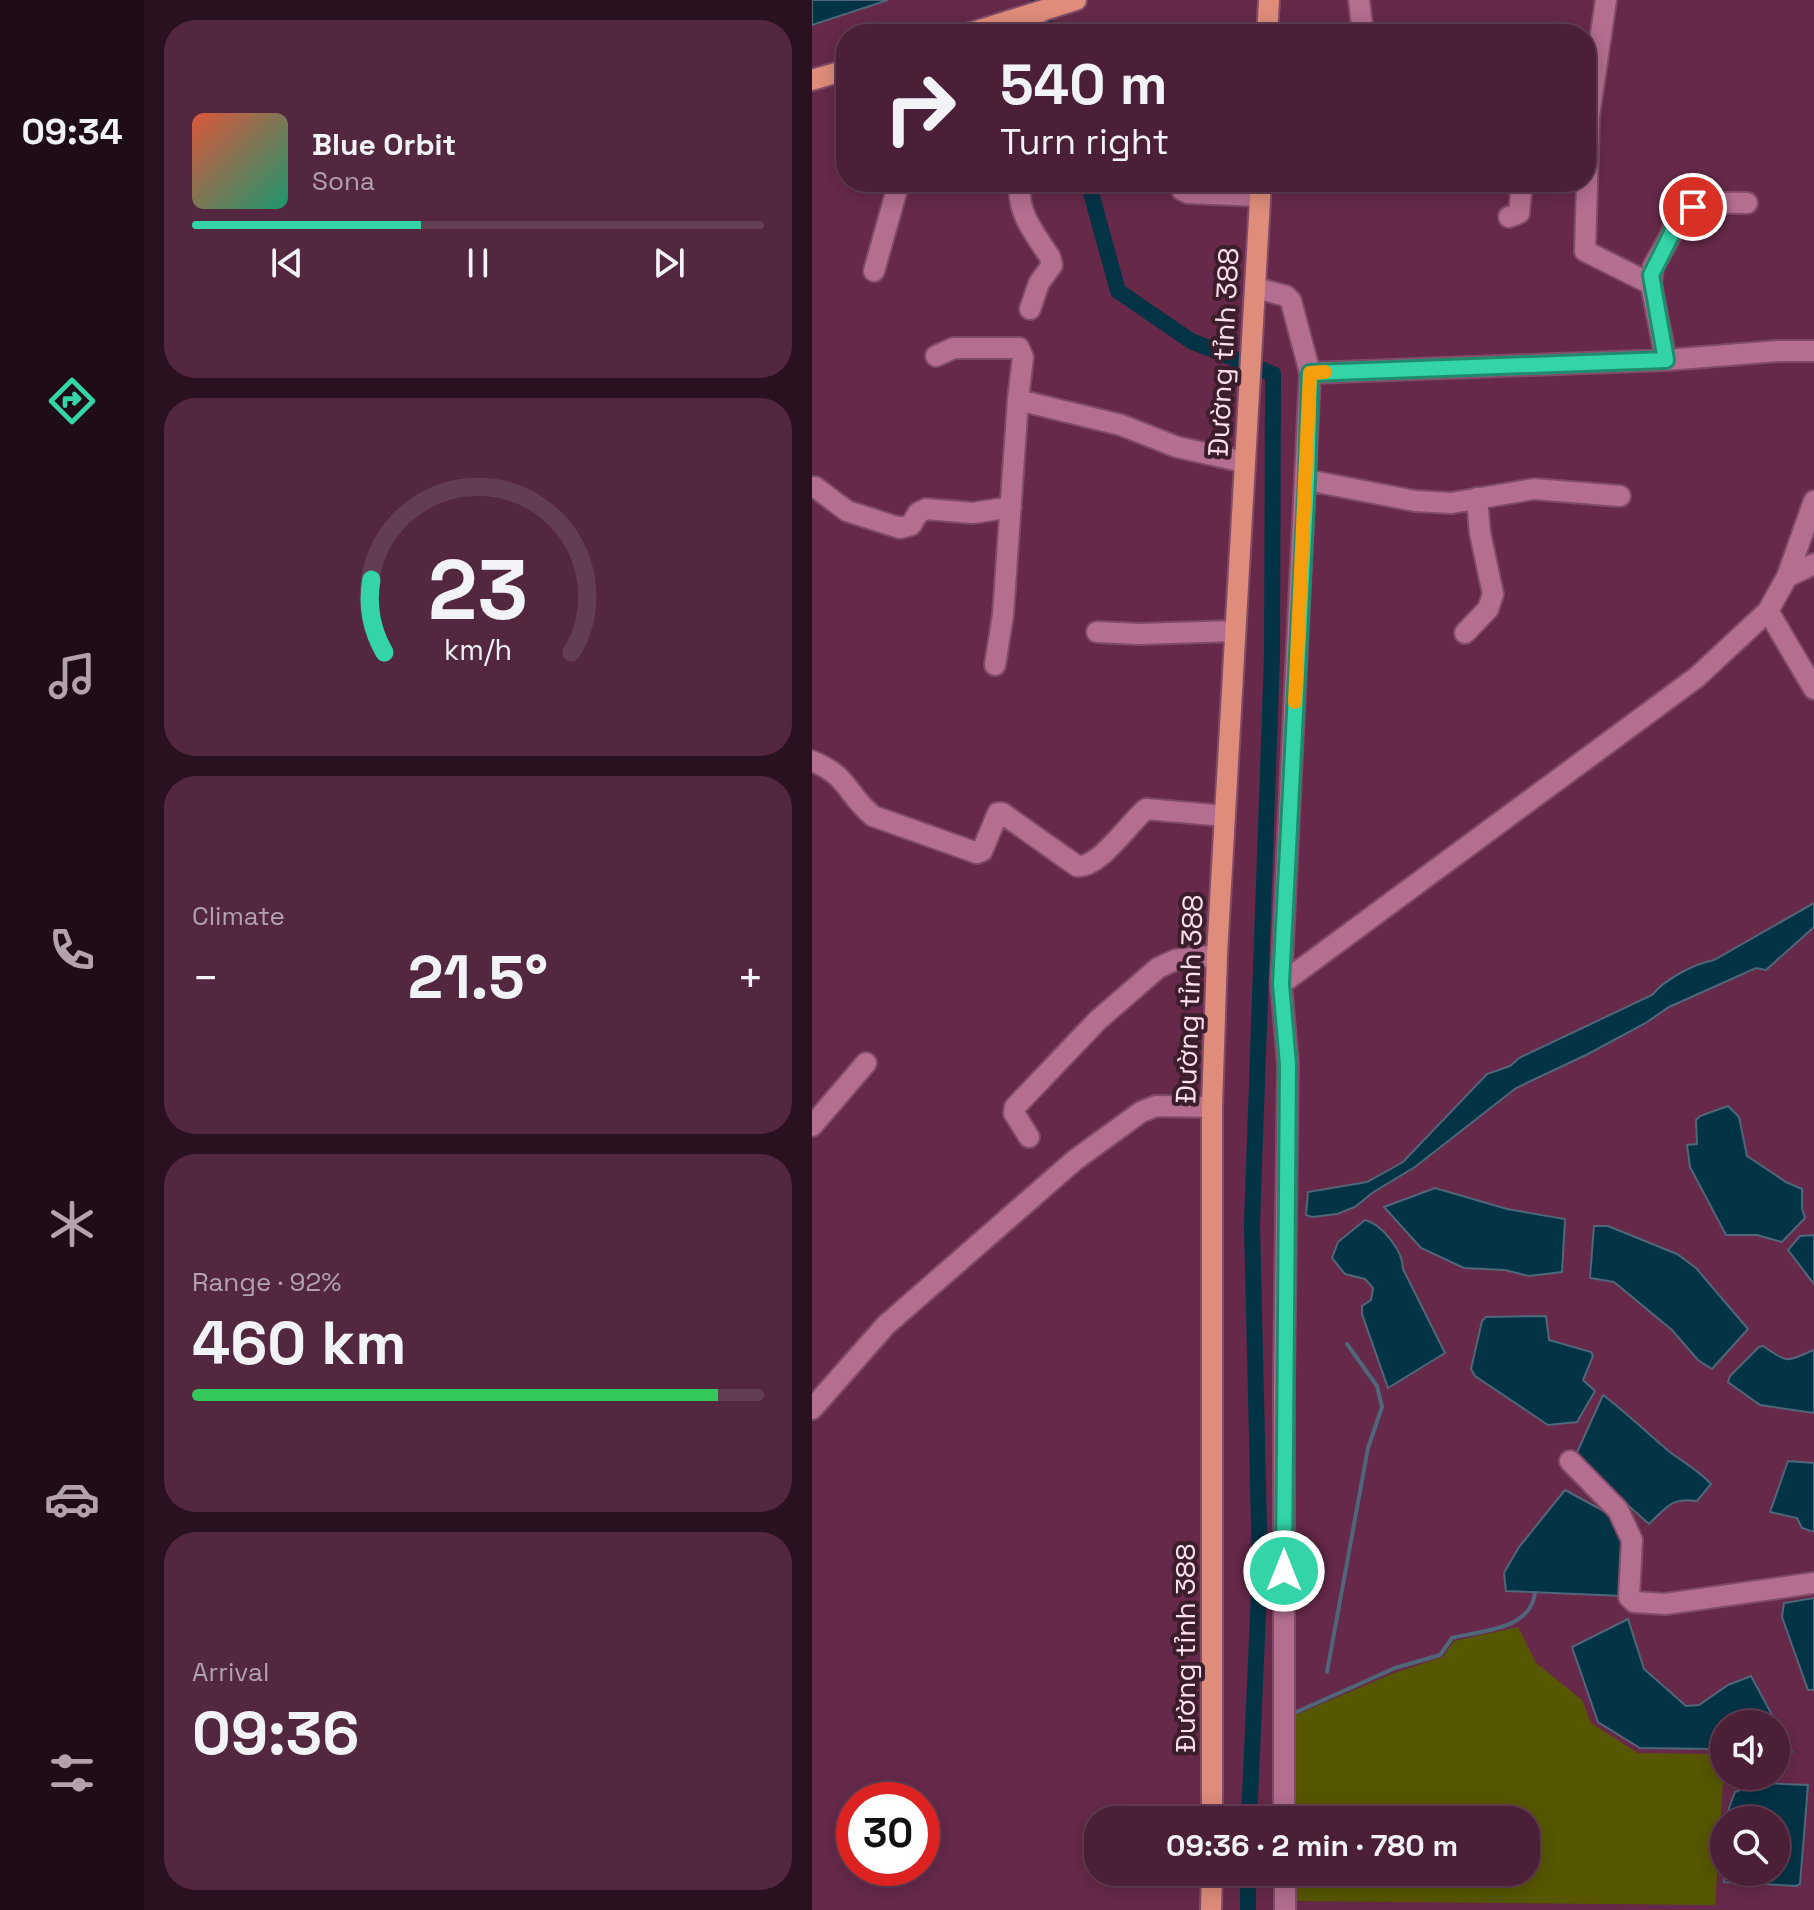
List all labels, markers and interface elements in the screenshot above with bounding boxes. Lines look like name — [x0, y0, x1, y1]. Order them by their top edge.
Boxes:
text: 540 m — [1000, 49, 1168, 120]
icon: right — [868, 56, 972, 160]
text: 09:34 — [21, 109, 123, 155]
text: Turn right — [1000, 119, 1169, 165]
text: Blue Orbit — [312, 125, 456, 164]
text: Sona — [312, 164, 375, 198]
pin — [1659, 173, 1727, 241]
icon: arrive — [1671, 185, 1715, 229]
icon: previous — [265, 241, 309, 285]
icon: pause — [456, 241, 500, 285]
icon: next — [647, 241, 691, 285]
street label: Đường tỉnh 388 — [1200, 246, 1246, 458]
icon: directions — [44, 373, 100, 429]
text: 23 — [428, 537, 528, 643]
text: km/h — [444, 632, 512, 668]
icon: music — [44, 648, 100, 704]
street label: Đường tỉnh 388 — [1167, 894, 1211, 1104]
text: Climate — [192, 899, 285, 933]
icon: phone — [44, 922, 100, 978]
text: 21.5° — [408, 939, 548, 1016]
text: − — [192, 950, 219, 1006]
text: + — [737, 950, 764, 1006]
icon: climate — [44, 1196, 100, 1252]
text: Range · 92% — [192, 1265, 341, 1299]
text: 460 km — [192, 1305, 406, 1382]
icon: car — [44, 1471, 100, 1527]
position arrow — [1242, 1529, 1326, 1613]
street label: Đường tỉnh 388 — [1167, 1543, 1203, 1753]
text: Arrival — [192, 1655, 269, 1689]
text: 09:36 — [192, 1695, 359, 1772]
map controls — [1710, 1710, 1790, 1886]
button: sound — [1710, 1710, 1790, 1790]
icon: filters — [44, 1745, 100, 1801]
speed limit sign: 30 — [836, 1782, 940, 1886]
button: search — [1710, 1806, 1790, 1886]
text: 09:36 · 2 min · 780 m — [1166, 1826, 1458, 1865]

